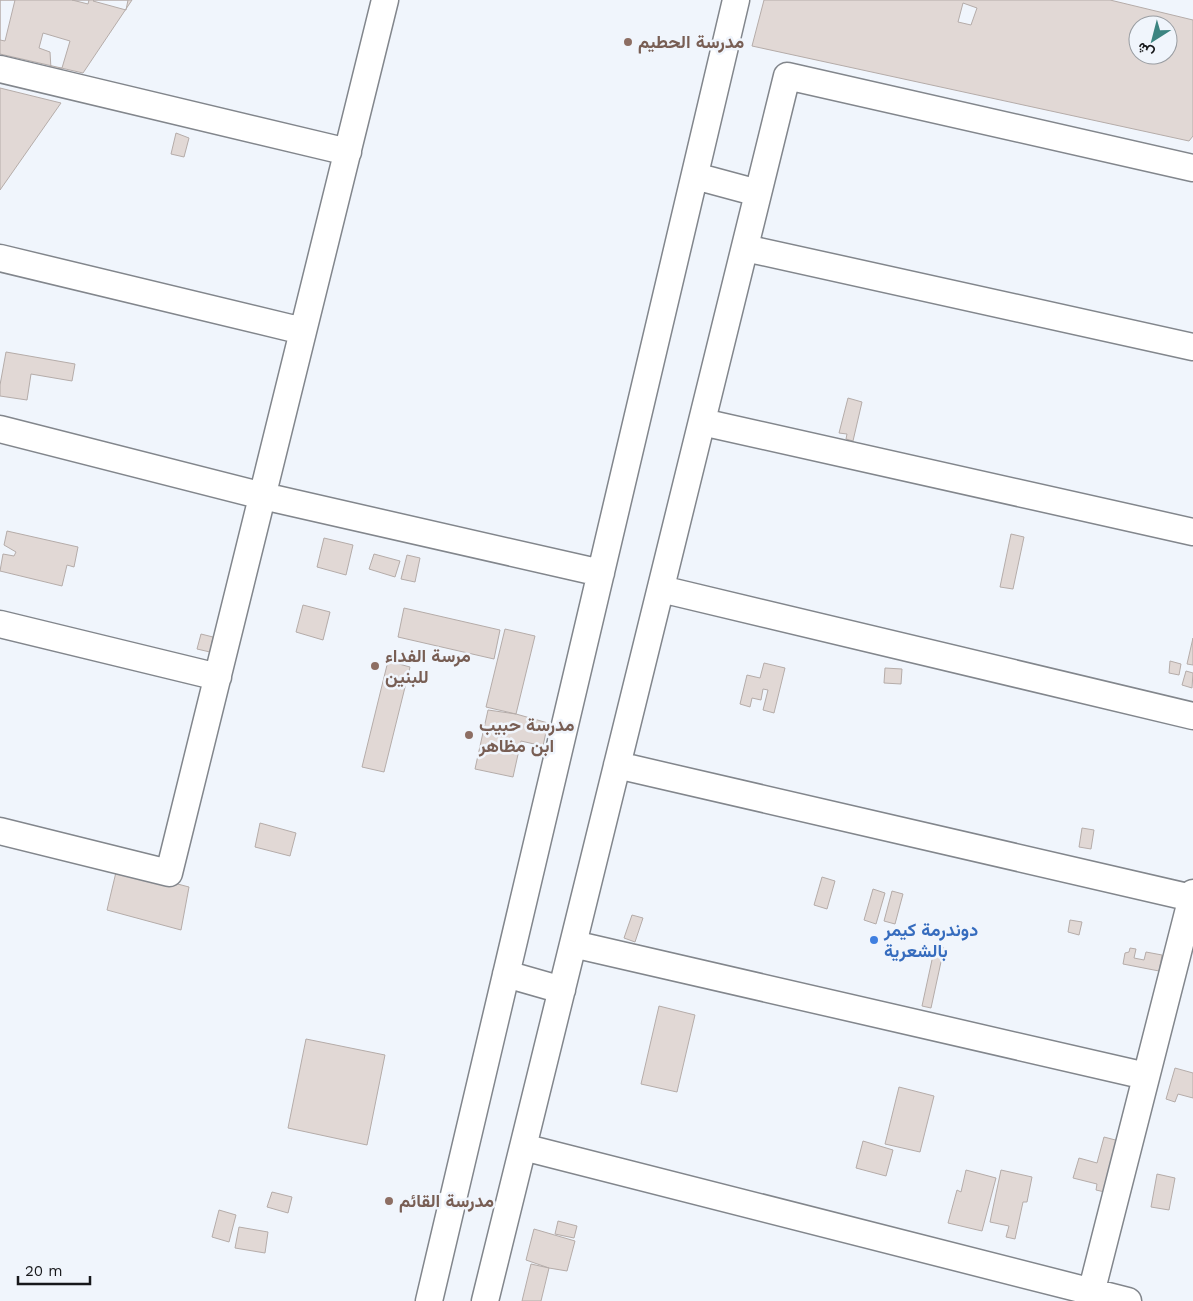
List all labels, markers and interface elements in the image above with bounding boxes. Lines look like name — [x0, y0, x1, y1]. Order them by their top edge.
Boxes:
north arrow — [1128, 15, 1178, 65]
place label: مدرسة الحطيم — [638, 31, 745, 54]
marker: مدرسة الحطيم — [622, 36, 634, 48]
text: ش — [1134, 38, 1157, 62]
place label: مرسة الفداء للبنين — [385, 645, 471, 688]
marker: مرسة الفداء للبنين — [369, 660, 381, 672]
place label: مدرسة حبيب ابن مظاهر — [478, 714, 575, 757]
marker: مدرسة حبيب ابن مظاهر — [463, 729, 475, 741]
place label: دوندرمة كيمر بالشعرية — [883, 919, 978, 962]
marker: دوندرمة كيمر بالشعرية — [868, 934, 880, 946]
place label: مدرسة القائم — [399, 1190, 494, 1213]
marker: مدرسة القائم — [383, 1195, 395, 1207]
scale bar — [18, 1254, 90, 1286]
text: 20 m — [25, 1262, 63, 1280]

